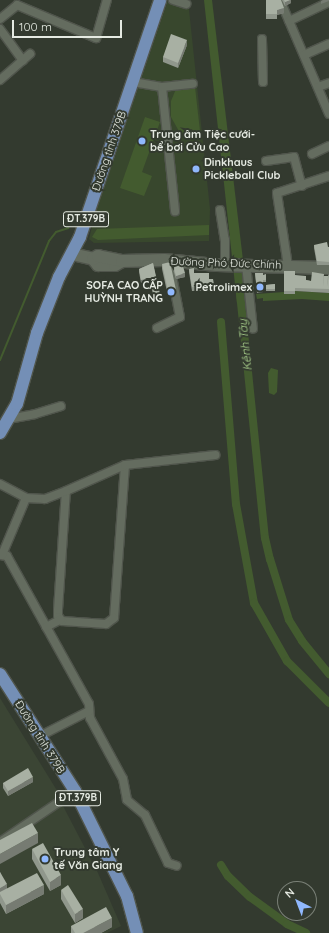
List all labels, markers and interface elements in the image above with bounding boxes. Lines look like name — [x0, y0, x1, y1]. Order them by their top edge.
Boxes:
scale bar — [14, 12, 124, 38]
text: 100 m — [19, 19, 52, 34]
street label: Đường tỉnh 379B — [89, 109, 129, 193]
place label: Trung âm Tiệc cưới- bể bơi Cửu Cao — [150, 128, 255, 154]
marker: Trung âm Tiệc cưới- bể bơi Cửu Cao — [137, 136, 147, 146]
place label: Dinkhaus Pickleball Club — [204, 156, 281, 182]
marker: Dinkhaus Pickleball Club — [191, 164, 201, 174]
road number: ĐT.379B — [63, 211, 109, 227]
street label: Đường Phó Đức Chính — [170, 254, 282, 272]
place label: SOFA CAO CẤP HUỲNH TRANG — [85, 279, 163, 305]
place label: Petrolimex — [196, 280, 252, 294]
marker: Petrolimex — [255, 282, 265, 292]
marker: SOFA CAO CẤP HUỲNH TRANG — [166, 287, 176, 297]
water label: Kênh Tây — [235, 318, 255, 372]
street label: Đường tỉnh 379B — [12, 698, 68, 776]
road number: ĐT.379B — [55, 790, 101, 806]
place label: Trung tâm Y tế Văn Giang — [54, 846, 123, 872]
marker: Trung tâm Y tế Văn Giang — [39, 853, 51, 865]
north arrow — [277, 881, 317, 921]
text: N — [282, 885, 297, 901]

